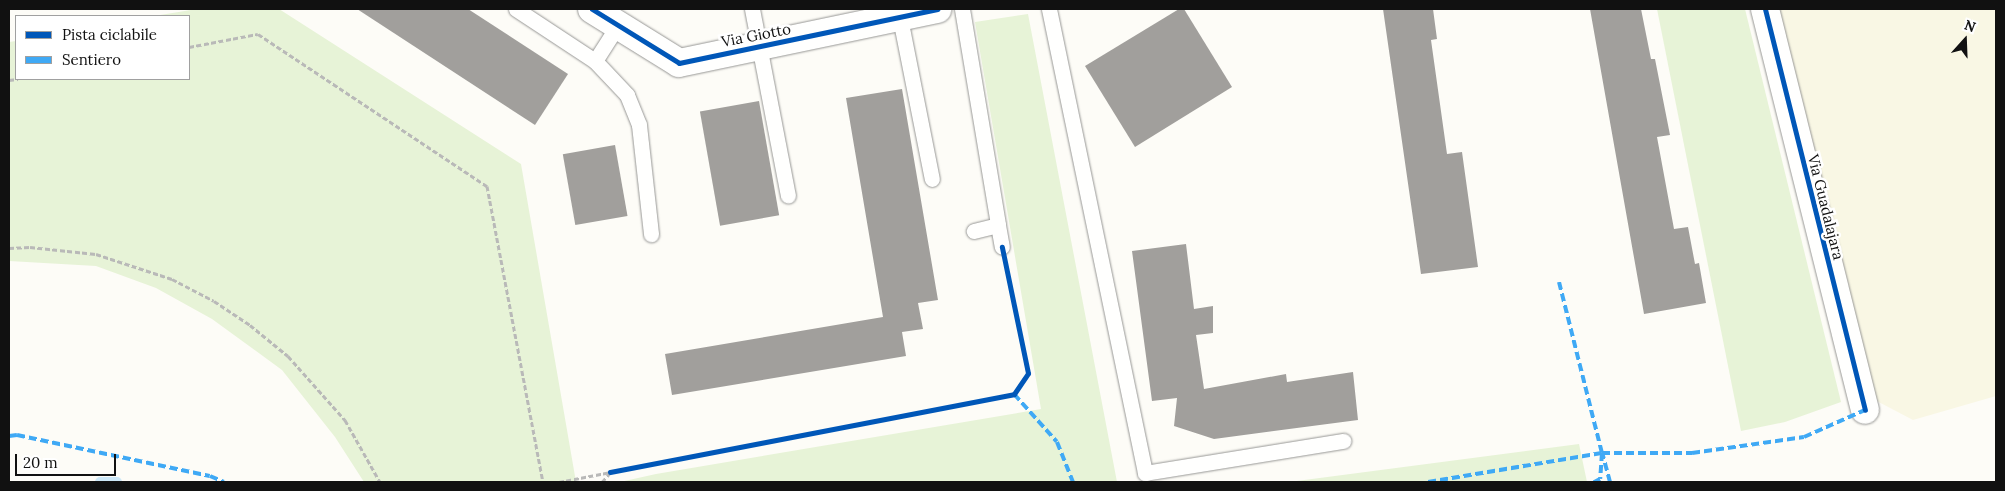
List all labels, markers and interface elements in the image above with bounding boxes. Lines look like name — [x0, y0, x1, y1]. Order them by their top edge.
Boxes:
legend — [15, 15, 190, 80]
north arrow — [1940, 15, 1990, 65]
text: N — [1962, 16, 1978, 36]
street label: Via Giotto — [720, 19, 792, 51]
text: Pista ciclabile — [62, 25, 157, 44]
text: Sentiero — [62, 50, 121, 69]
street label: Via Guadalajara — [1804, 152, 1848, 262]
scale bar — [18, 444, 119, 476]
text: 20 m — [23, 453, 58, 472]

